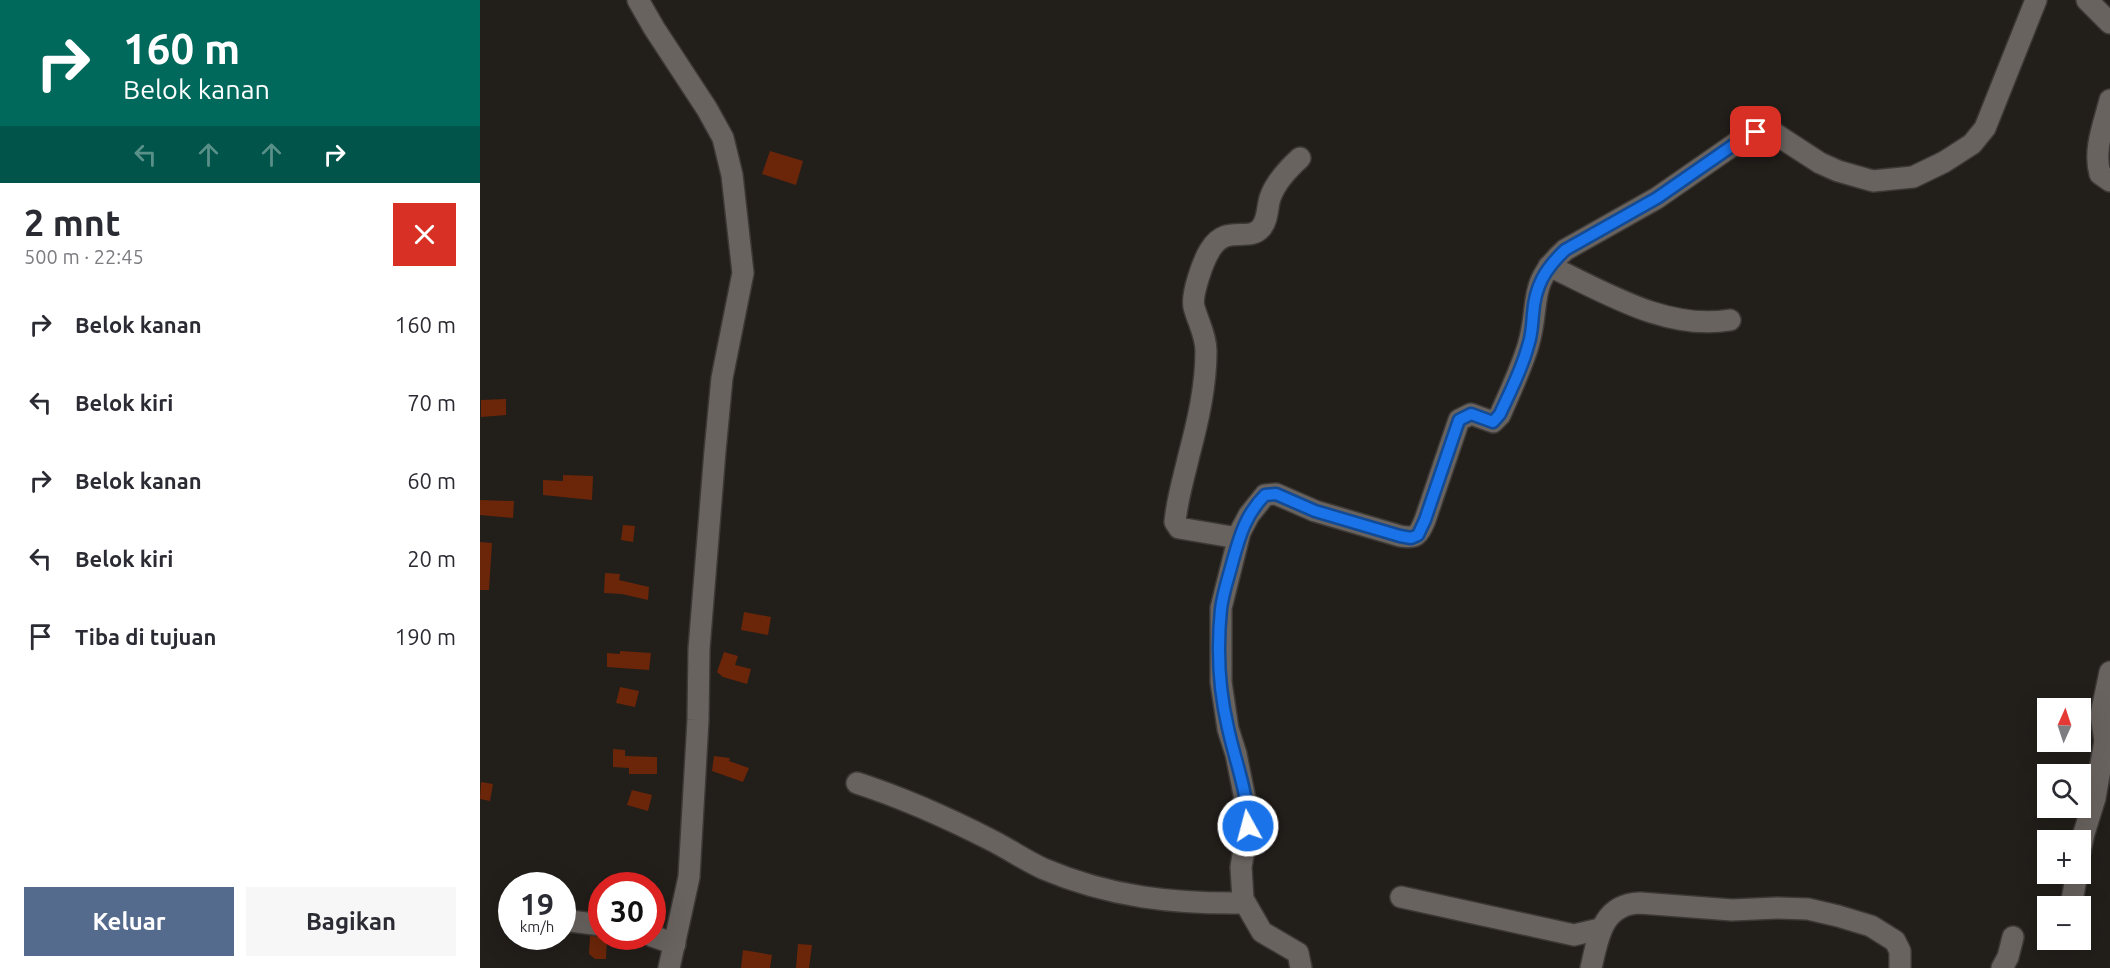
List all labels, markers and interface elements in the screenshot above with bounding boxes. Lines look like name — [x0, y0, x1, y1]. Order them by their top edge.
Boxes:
icon: right — [24, 24, 102, 102]
text: 160 m — [123, 25, 240, 72]
text: Belok kanan — [123, 74, 270, 104]
pin — [1730, 106, 1781, 157]
icon: arrive — [1739, 115, 1772, 148]
icon: left — [129, 138, 162, 171]
icon: ahead — [192, 138, 225, 171]
icon: ahead — [255, 138, 288, 171]
icon: right — [318, 138, 351, 171]
text: 2 mnt — [24, 202, 120, 243]
button: close — [393, 203, 456, 266]
text: 500 m · 22:45 — [24, 245, 144, 268]
icon: right — [24, 308, 57, 341]
text: Belok kanan — [75, 312, 202, 337]
text: 160 m — [395, 312, 456, 337]
icon: left — [24, 386, 57, 419]
text: Belok kiri — [75, 390, 173, 415]
text: 70 m — [407, 390, 456, 415]
icon: right — [24, 464, 57, 497]
text: Belok kanan — [75, 468, 202, 493]
text: 60 m — [407, 468, 456, 493]
icon: left — [24, 542, 57, 575]
text: Belok kiri — [75, 546, 173, 571]
text: 20 m — [407, 546, 456, 571]
icon: arrive — [24, 620, 57, 653]
text: Tiba di tujuan — [75, 624, 216, 649]
text: 190 m — [395, 624, 456, 649]
north arrow — [2037, 698, 2091, 752]
map controls — [2037, 698, 2091, 950]
button: search — [2037, 764, 2091, 818]
position arrow — [1216, 794, 1280, 858]
button: + — [2037, 830, 2091, 884]
speed limit sign: 30 — [588, 872, 666, 950]
button: Keluar — [24, 887, 234, 956]
button: Bagikan — [246, 887, 456, 956]
text: 19 — [520, 887, 554, 921]
button: − — [2037, 896, 2091, 950]
text: km/h — [520, 918, 554, 935]

